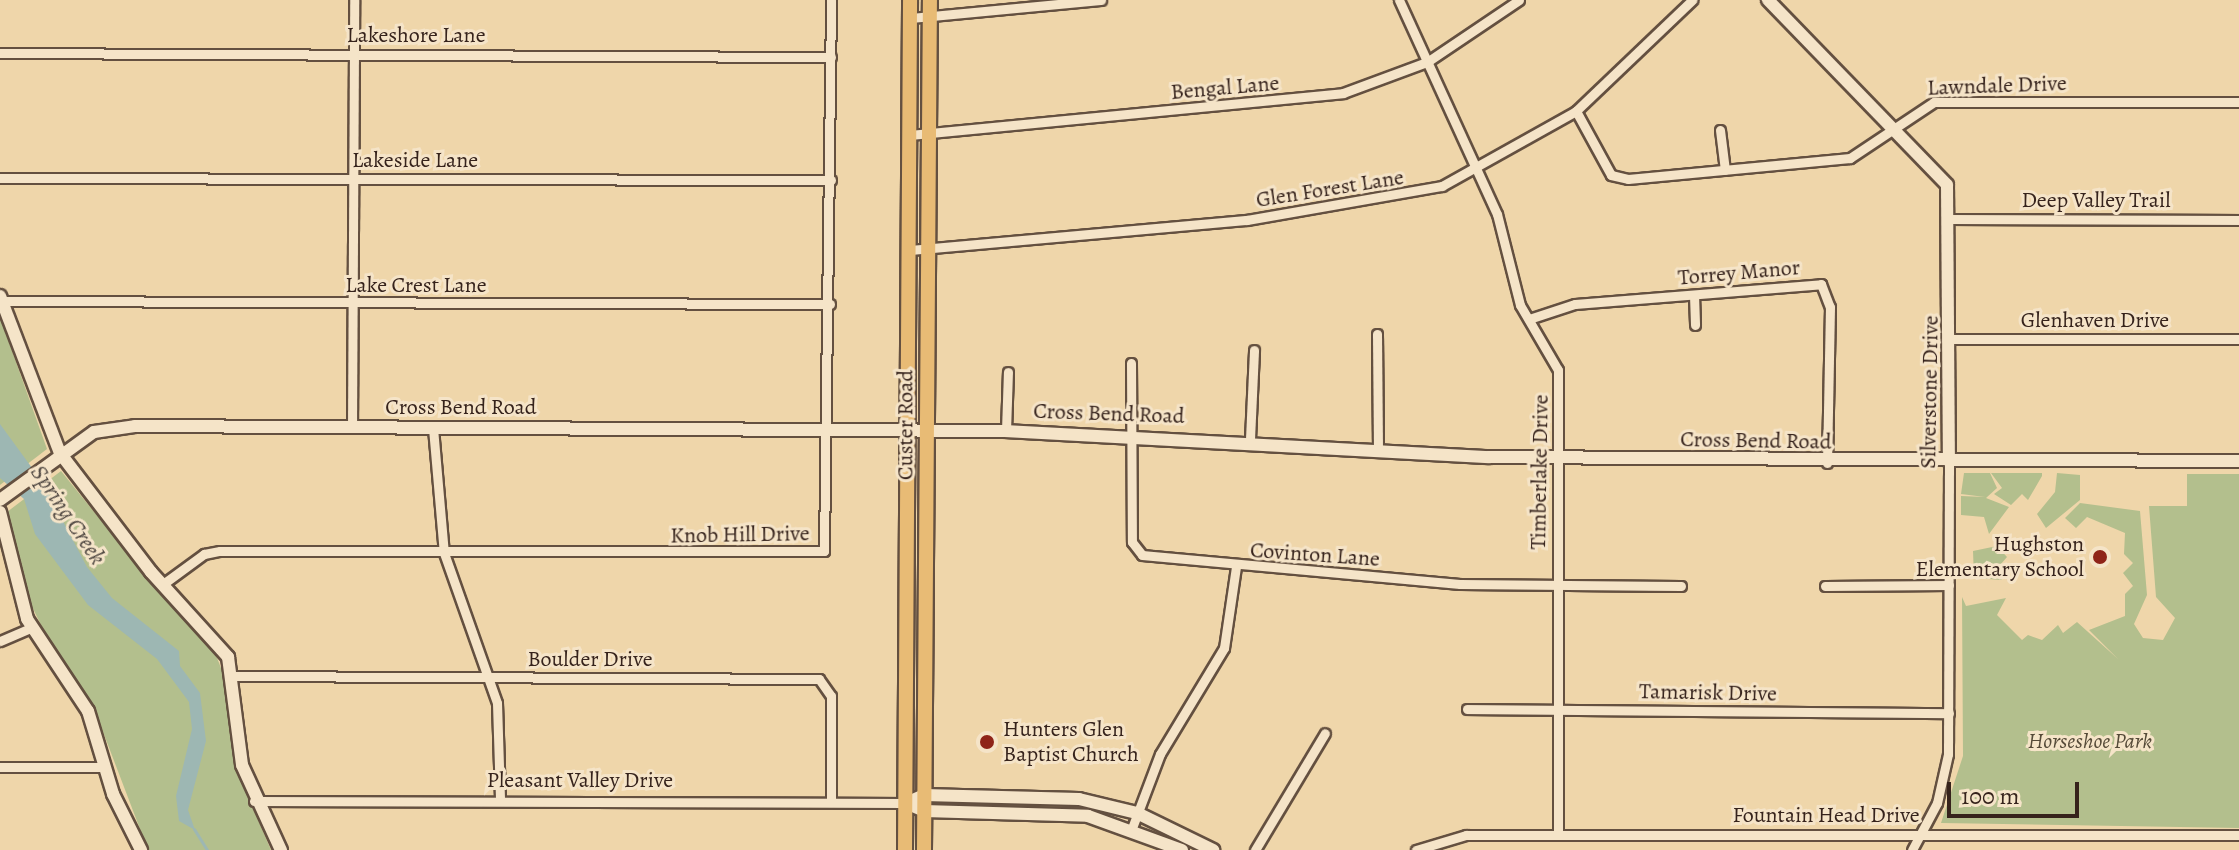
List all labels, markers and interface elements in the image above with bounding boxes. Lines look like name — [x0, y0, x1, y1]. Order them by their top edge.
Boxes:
street label: Lakeshore Lane — [346, 23, 486, 49]
street label: Bengal Lane — [1170, 70, 1280, 106]
street label: Lawndale Drive — [1927, 70, 2067, 102]
street label: Lakeside Lane — [352, 148, 478, 174]
street label: Glen Forest Lane — [1254, 164, 1406, 214]
street label: Deep Valley Trail — [2021, 188, 2171, 214]
street label: Torrey Manor — [1677, 255, 1801, 291]
street label: Lake Crest Lane — [345, 273, 487, 299]
street label: Glenhaven Drive — [2021, 308, 2169, 334]
street label: Silverstone Drive — [1915, 315, 1945, 469]
street label: Custer Road — [893, 370, 919, 480]
street label: Timberlake Drive — [1525, 394, 1555, 550]
street label: Cross Bend Road — [385, 395, 537, 421]
street label: Cross Bend Road — [1033, 398, 1185, 430]
street label: Cross Bend Road — [1680, 426, 1832, 456]
water label: Spring Creek — [24, 459, 112, 571]
street label: Knob Hill Drive — [670, 521, 810, 549]
place label: Hughston Elementary School — [1916, 531, 2084, 582]
street label: Covinton Lane — [1249, 537, 1381, 573]
marker: Hughston Elementary School — [2091, 548, 2109, 566]
street label: Boulder Drive — [528, 647, 652, 673]
street label: Tamarisk Drive — [1639, 679, 1777, 707]
place label: Hunters Glen Baptist Church — [1003, 716, 1139, 768]
park label: Horseshoe Park — [2028, 729, 2152, 755]
marker: Hunters Glen Baptist Church — [978, 733, 996, 751]
scale bar — [1951, 766, 2083, 816]
street label: Pleasant Valley Drive — [487, 768, 673, 794]
text: 100 m — [1961, 780, 2020, 812]
street label: Fountain Head Drive — [1732, 803, 1920, 829]

